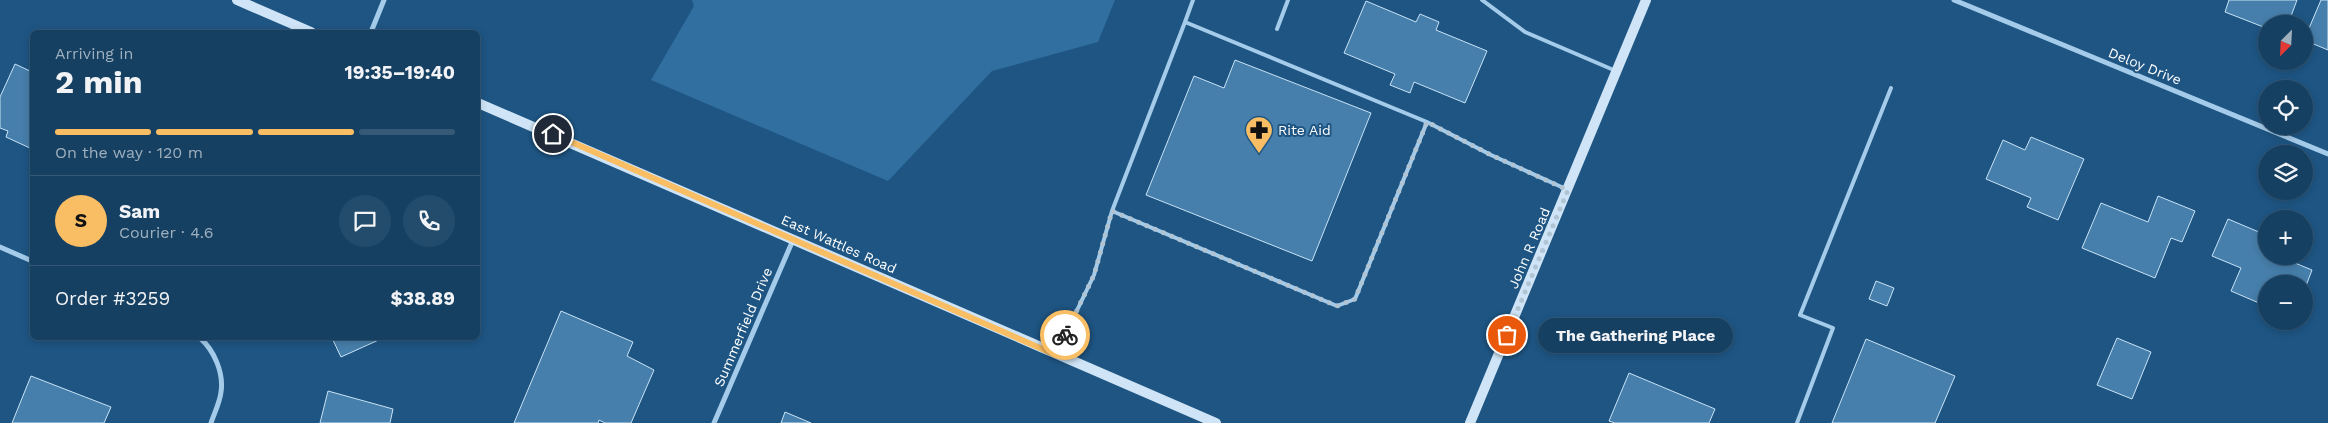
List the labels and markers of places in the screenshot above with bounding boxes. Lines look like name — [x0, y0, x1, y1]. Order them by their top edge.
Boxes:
pin — [532, 113, 574, 155]
pharmacy icon: Rite Aid — [1244, 115, 1274, 154]
place label: Rite Aid — [1278, 122, 1331, 138]
pin — [1486, 314, 1528, 356]
callout: The Gathering Place — [1537, 318, 1732, 352]

